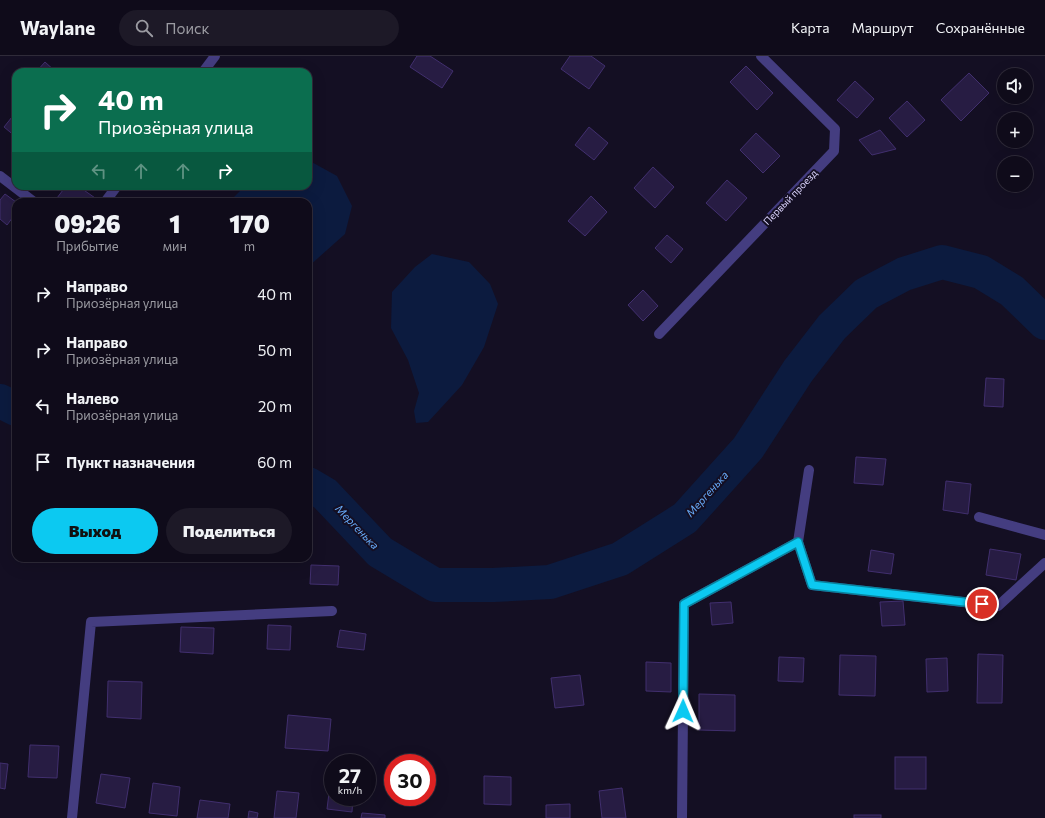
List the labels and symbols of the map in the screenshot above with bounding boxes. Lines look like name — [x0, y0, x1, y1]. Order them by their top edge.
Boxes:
street label: Первый проезд — [761, 167, 820, 227]
water label: Мергенька — [683, 468, 731, 519]
water label: Мергенька — [333, 502, 382, 552]
pin — [965, 587, 999, 621]
position arrow — [662, 690, 704, 732]
speed limit sign: 30 — [384, 754, 436, 806]

